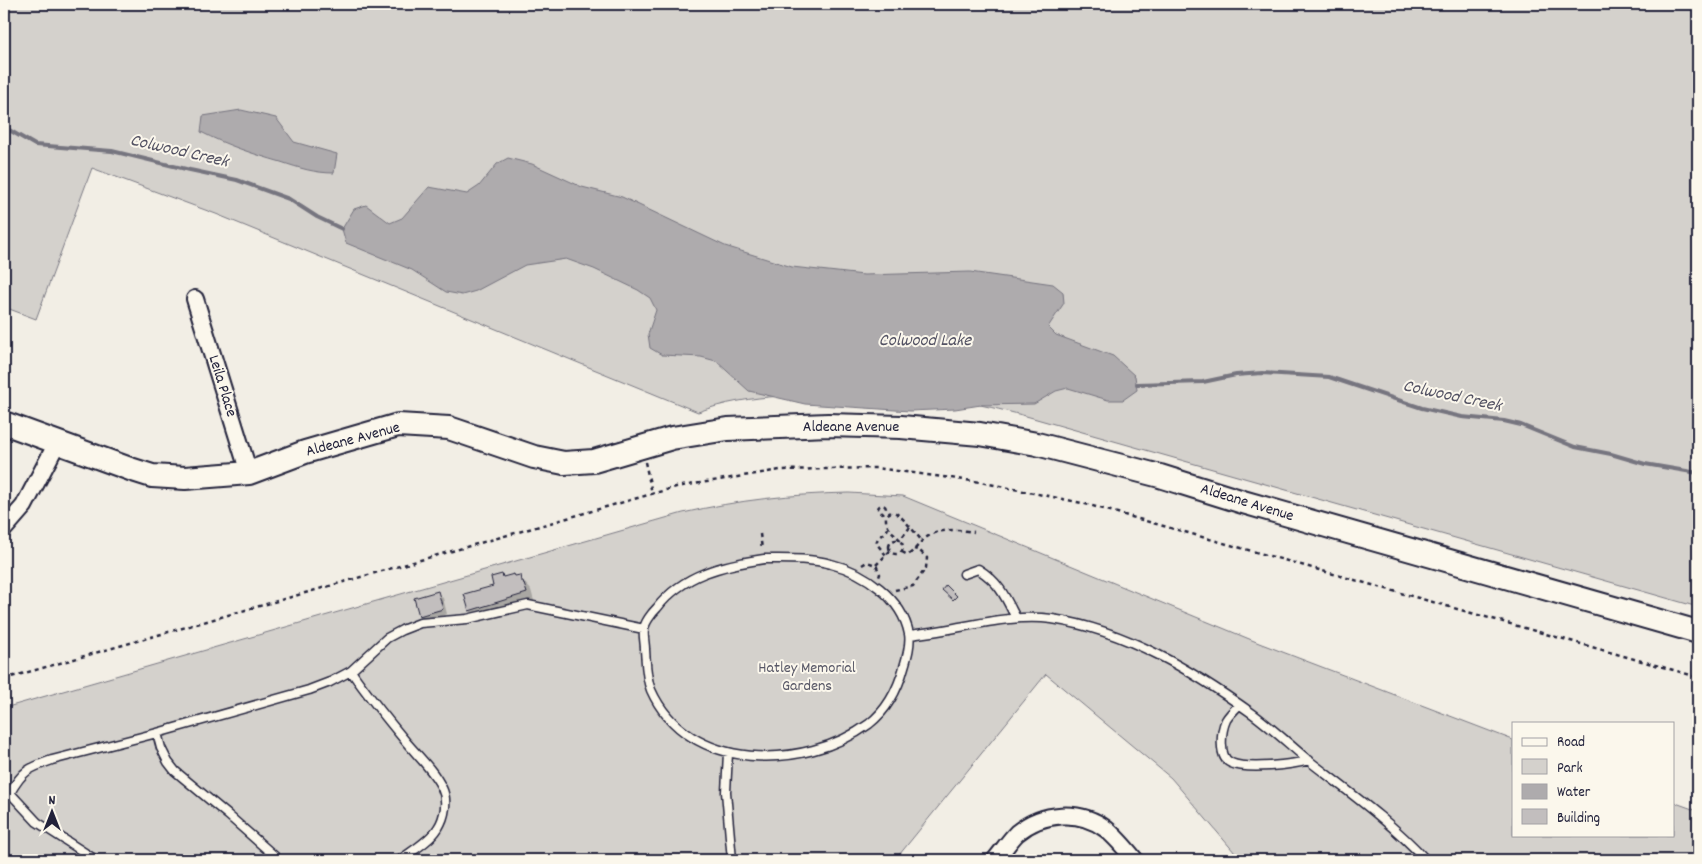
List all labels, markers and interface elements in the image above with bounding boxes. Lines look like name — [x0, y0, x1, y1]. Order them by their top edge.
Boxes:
water label: Colwood Creek — [127, 129, 232, 176]
water label: Colwood Lake — [879, 329, 972, 354]
street label: Leila Place — [202, 352, 242, 420]
water label: Colwood Creek — [1400, 374, 1505, 420]
street label: Aldeane Avenue — [303, 416, 403, 464]
street label: Aldeane Avenue — [803, 416, 899, 439]
street label: Aldeane Avenue — [1198, 478, 1296, 528]
park label: Hatley Memorial Gardens — [758, 657, 856, 698]
legend — [1512, 722, 1674, 836]
text: Road — [1557, 732, 1585, 754]
text: Park — [1557, 758, 1583, 780]
text: Water — [1557, 782, 1591, 804]
north arrow — [28, 786, 78, 836]
text: N — [49, 791, 56, 811]
text: Building — [1557, 808, 1600, 830]

